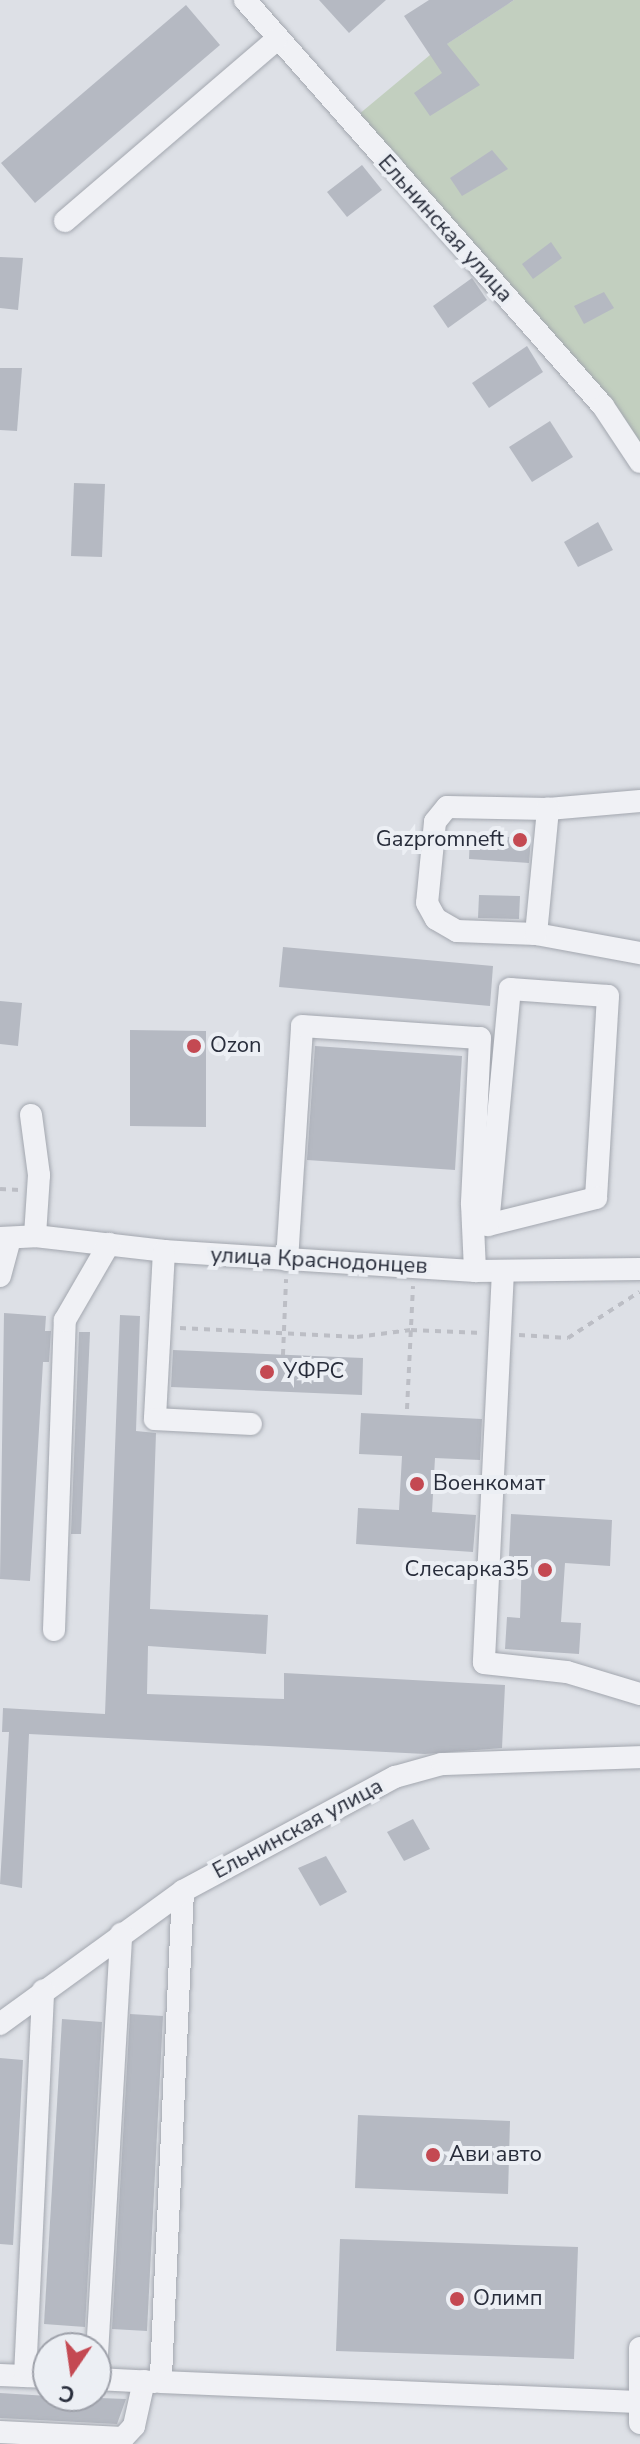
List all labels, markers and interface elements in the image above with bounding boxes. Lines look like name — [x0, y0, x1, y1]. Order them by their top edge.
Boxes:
street label: Ельнинская улица — [372, 150, 518, 308]
place label: Gazpromneft — [376, 827, 504, 853]
marker: Gazpromneft — [511, 831, 529, 849]
place label: Ozon — [210, 1033, 262, 1059]
marker: Ozon — [185, 1037, 203, 1055]
street label: улица Краснодонцев — [210, 1242, 428, 1280]
place label: УФРС — [283, 1359, 344, 1385]
marker: УФРС — [258, 1363, 276, 1381]
place label: Военкомат — [433, 1471, 545, 1497]
marker: Военкомат — [408, 1475, 426, 1493]
place label: Слесарка35 — [405, 1557, 529, 1583]
marker: Слесарка35 — [536, 1561, 554, 1579]
street label: Ельнинская улица — [209, 1773, 387, 1885]
place label: Ави авто — [449, 2142, 542, 2168]
marker: Ави авто — [424, 2146, 442, 2164]
place label: Олимп — [473, 2286, 542, 2312]
marker: Олимп — [448, 2290, 466, 2308]
north arrow — [32, 2332, 112, 2412]
text: С — [56, 2377, 78, 2410]

